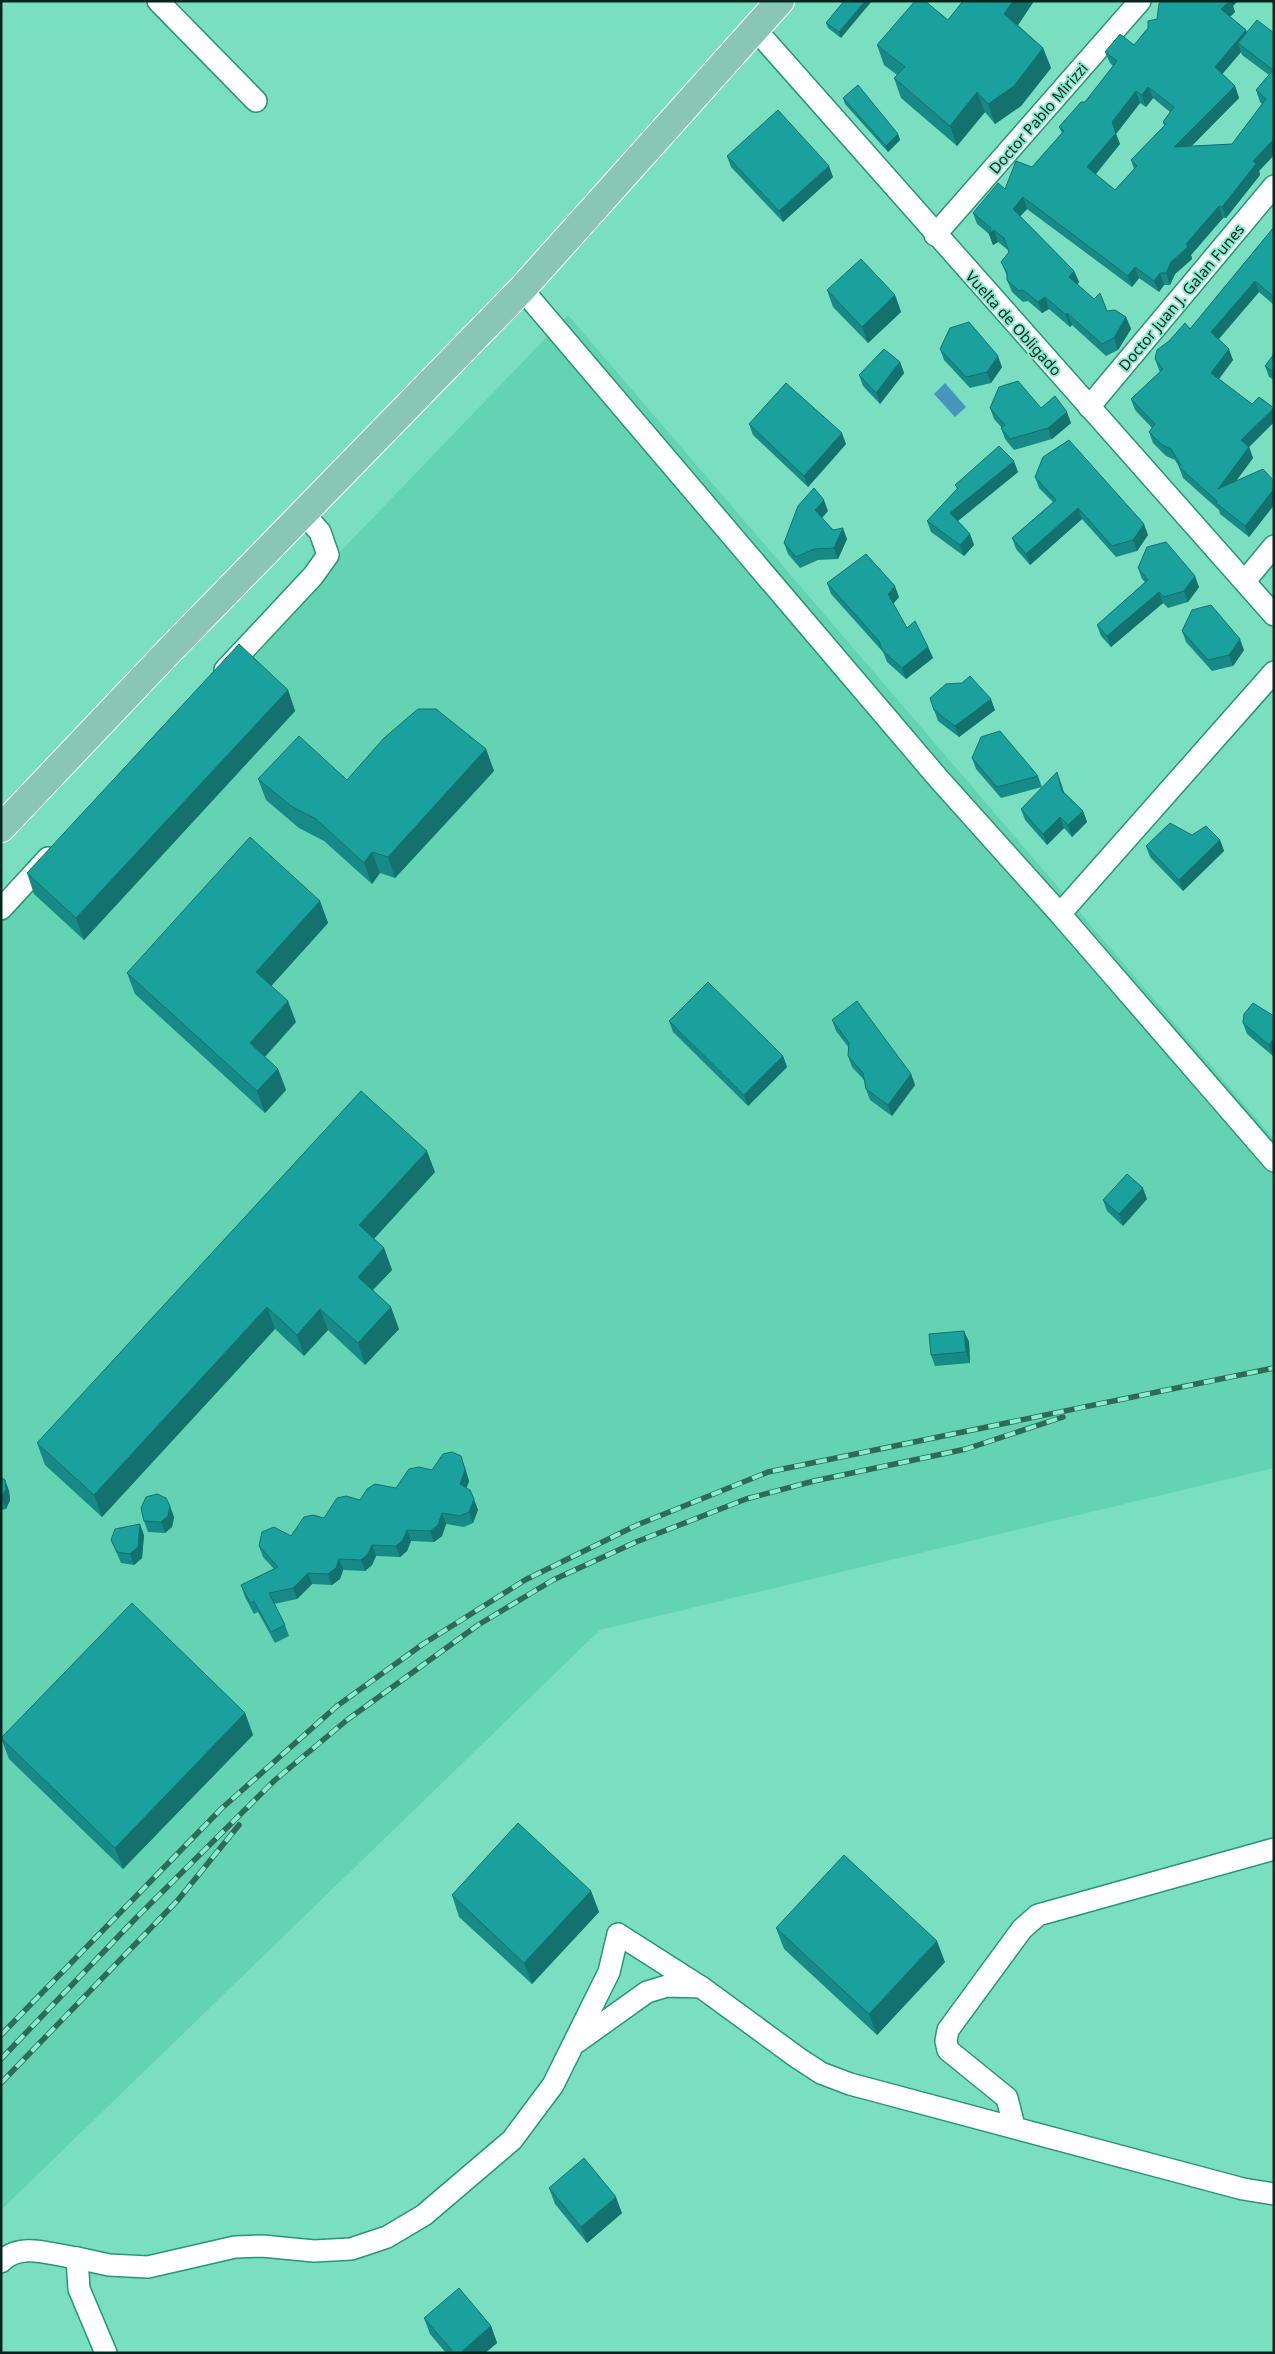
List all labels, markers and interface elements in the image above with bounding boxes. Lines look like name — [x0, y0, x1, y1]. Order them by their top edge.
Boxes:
street label: Doctor Pablo Mirizzi — [984, 58, 1092, 178]
street label: Doctor Juan J. Galan Funes — [1114, 220, 1248, 374]
street label: Vuelta de Obligado — [962, 266, 1066, 380]

